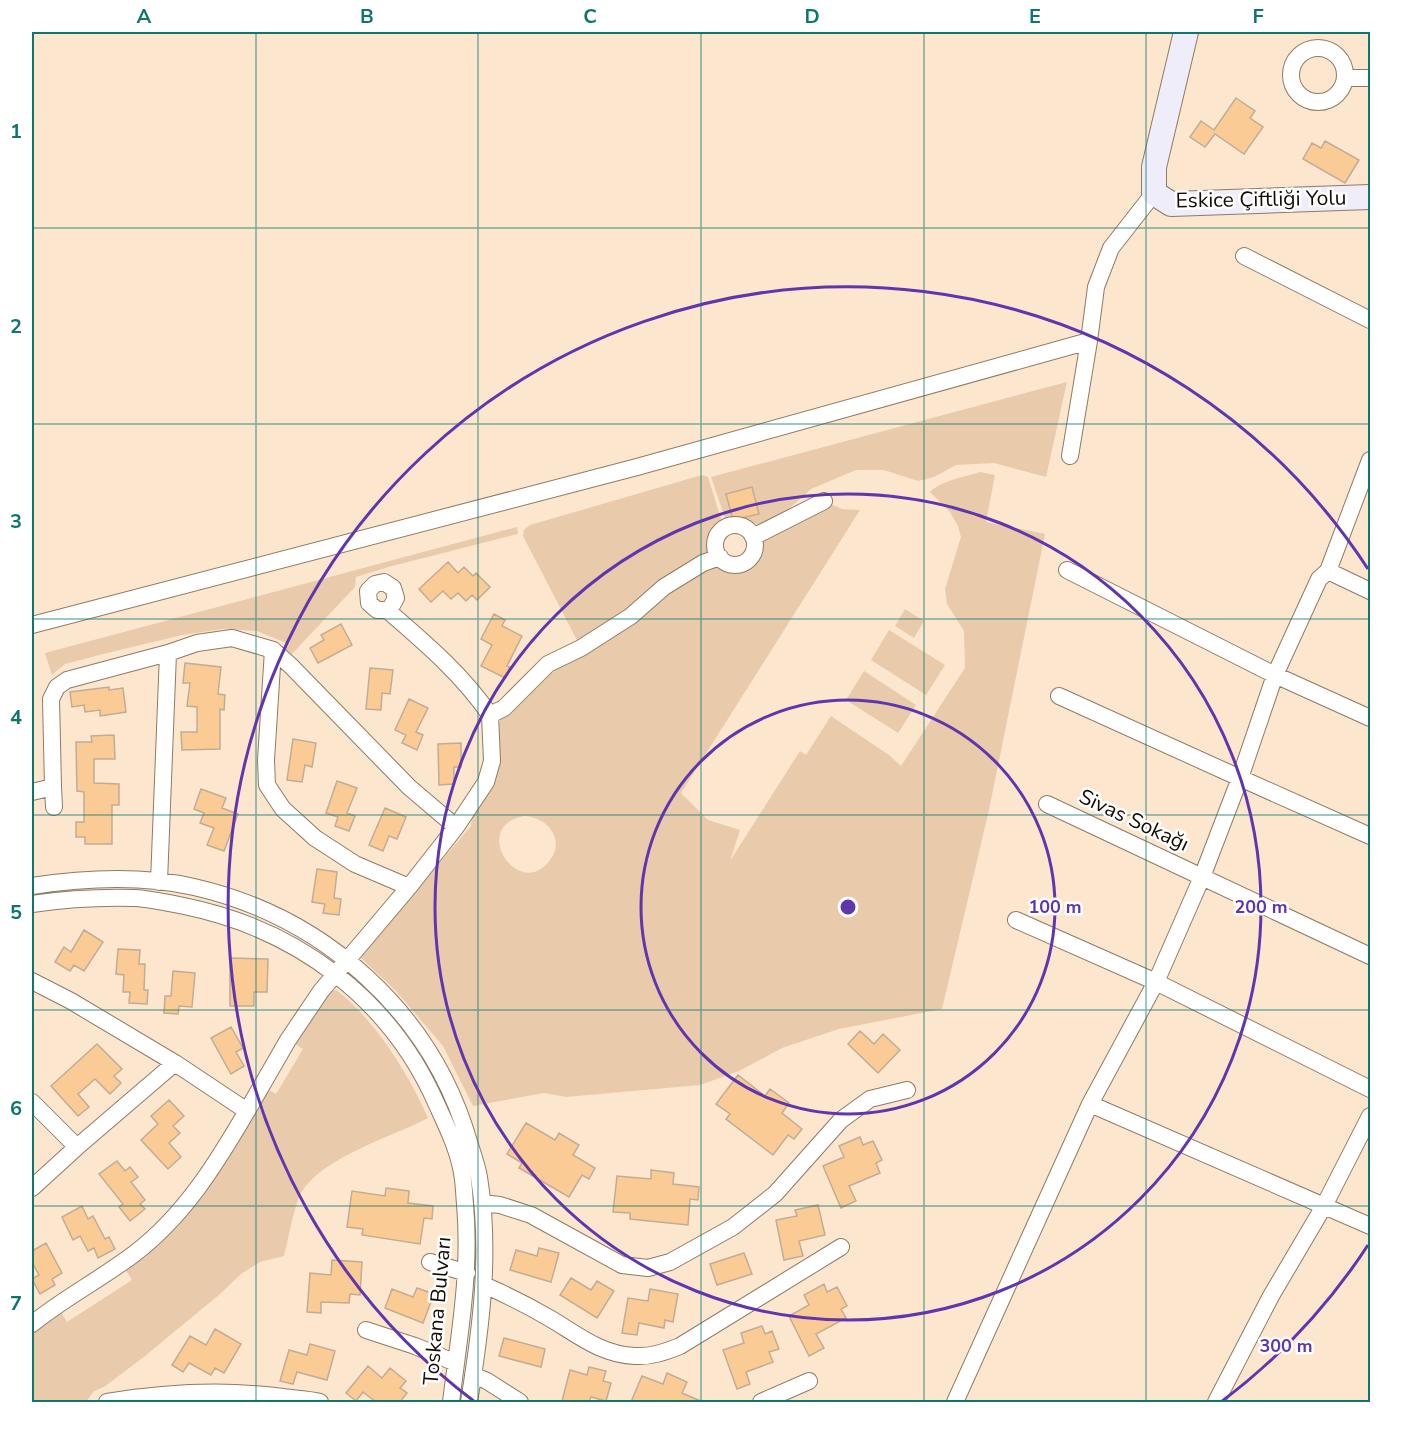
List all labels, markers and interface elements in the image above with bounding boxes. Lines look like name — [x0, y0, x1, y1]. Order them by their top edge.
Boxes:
text: A — [137, 3, 152, 30]
text: B — [360, 3, 374, 30]
text: C — [583, 3, 597, 30]
text: D — [804, 3, 820, 30]
text: E — [1029, 3, 1041, 30]
text: F — [1252, 3, 1264, 30]
text: 1 — [10, 118, 22, 145]
street label: Eskice Çiftliği Yolu — [1175, 184, 1347, 214]
text: 2 — [10, 313, 22, 340]
text: 3 — [10, 508, 22, 535]
text: 4 — [10, 704, 22, 731]
street label: Sivas Sokağı — [1074, 782, 1194, 858]
text: 100 m — [1028, 895, 1082, 919]
text: 200 m — [1234, 895, 1288, 919]
centre of rings — [838, 897, 858, 917]
text: 5 — [10, 899, 22, 926]
text: 6 — [10, 1095, 22, 1122]
street label: Toskana Bulvarı — [417, 1236, 457, 1386]
text: 7 — [10, 1290, 22, 1317]
text: 300 m — [1259, 1334, 1313, 1358]

